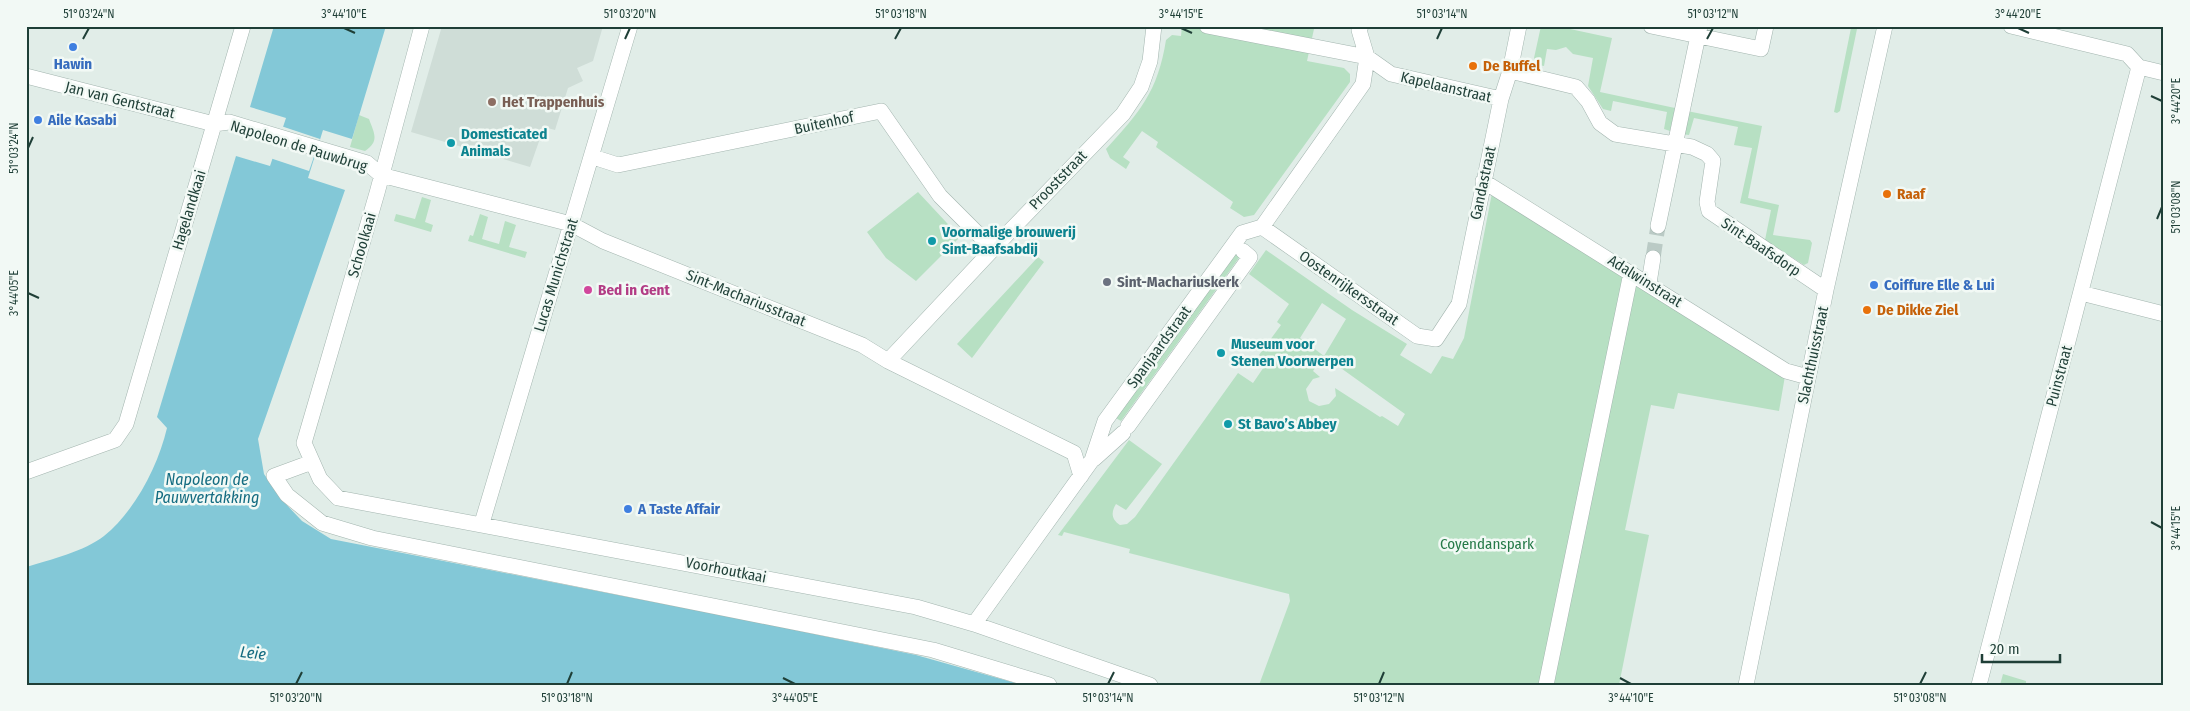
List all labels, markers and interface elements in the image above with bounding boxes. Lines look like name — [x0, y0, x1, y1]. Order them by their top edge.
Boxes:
text: 51°03'24"N — [63, 7, 115, 21]
text: 3°44'10"E — [321, 7, 367, 21]
text: 51°03'20"N — [604, 7, 656, 21]
text: 51°03'18"N — [875, 7, 927, 21]
text: 3°44'15"E — [1159, 7, 1204, 21]
text: 51°03'14"N — [1417, 7, 1467, 21]
text: 51°03'12"N — [1688, 7, 1739, 21]
text: 3°44'20"E — [1995, 7, 2041, 21]
marker: Hawin — [67, 41, 79, 53]
place label: Hawin — [54, 55, 92, 73]
place label: De Buffel — [1483, 57, 1541, 75]
marker: De Buffel — [1467, 60, 1479, 72]
street label: Kapelaanstraat — [1399, 68, 1493, 106]
street label: Jan van Gentstraat — [63, 78, 177, 122]
text: 3°44'20"E — [2169, 78, 2183, 124]
place label: Het Trappenhuis — [502, 93, 605, 111]
marker: Het Trappenhuis — [486, 96, 498, 108]
street label: Buitenhof — [793, 108, 857, 138]
place label: Aile Kasabi — [47, 111, 117, 129]
marker: Aile Kasabi — [32, 114, 44, 126]
street label: Napoleon de Pauwbrug — [228, 117, 370, 175]
text: 51°03'24"N — [7, 122, 21, 174]
place label: Domesticated Animals — [460, 125, 547, 160]
marker: Domesticated Animals — [445, 137, 457, 149]
street label: Gandastraat — [1466, 144, 1500, 221]
street label: Prooststraat — [1025, 147, 1091, 213]
street label: Hagelandkaai — [168, 168, 210, 252]
text: 51°03'08"N — [2169, 181, 2183, 233]
place label: Raaf — [1897, 185, 1926, 203]
marker: Raaf — [1881, 188, 1893, 200]
street label: Schoolkaai — [344, 210, 380, 280]
street label: Sint-Baafsdorp — [1718, 214, 1804, 280]
street label: Lucas Munichstraat — [530, 216, 582, 334]
place label: Voormalige brouwerij Sint-Baafsabdij — [941, 223, 1076, 258]
marker: Voormalige brouwerij Sint-Baafsabdij — [926, 235, 938, 247]
street label: Oostenrijkersstraat — [1296, 247, 1402, 329]
street label: Adalwinstraat — [1605, 251, 1686, 311]
street label: Sint-Machariusstraat — [684, 266, 809, 330]
text: 3°44'05"E — [7, 270, 21, 316]
place label: Sint-Machariuskerk — [1117, 273, 1239, 291]
marker: Sint-Machariuskerk — [1101, 276, 1113, 288]
place label: Coiffure Elle & Lui — [1884, 276, 1995, 294]
marker: Coiffure Elle & Lui — [1868, 279, 1880, 291]
place label: Bed in Gent — [598, 281, 670, 299]
marker: Bed in Gent — [582, 284, 594, 296]
place label: De Dikke Ziel — [1877, 301, 1959, 319]
street label: Spanjaardstraat — [1123, 302, 1195, 392]
street label: Slachthuisstraat — [1794, 304, 1832, 405]
marker: De Dikke Ziel — [1861, 304, 1873, 316]
place label: Museum voor Stenen Voorwerpen — [1231, 335, 1354, 370]
street label: Puinstraat — [2042, 343, 2076, 409]
marker: Museum voor Stenen Voorwerpen — [1215, 347, 1227, 359]
place label: St Bavo’s Abbey — [1238, 415, 1337, 433]
marker: St Bavo’s Abbey — [1222, 418, 1234, 430]
water label: Napoleon de Pauwvertakking — [155, 470, 259, 507]
place label: A Taste Affair — [637, 500, 721, 518]
marker: A Taste Affair — [622, 503, 634, 515]
text: 3°44'15"E — [2169, 505, 2183, 550]
park label: Coyendanspark — [1440, 535, 1534, 553]
street label: Voorhoutkaai — [684, 553, 768, 587]
scale bar — [1982, 631, 2060, 663]
text: 20 m — [1990, 640, 2020, 658]
water label: Leie — [239, 642, 267, 664]
text: 51°03'20"N — [270, 691, 322, 705]
text: 51°03'18"N — [541, 691, 593, 705]
text: 3°44'05"E — [772, 691, 818, 705]
text: 51°03'14"N — [1083, 691, 1133, 705]
text: 51°03'12"N — [1354, 691, 1405, 705]
text: 3°44'10"E — [1608, 691, 1654, 705]
text: 51°03'08"N — [1894, 691, 1946, 705]

